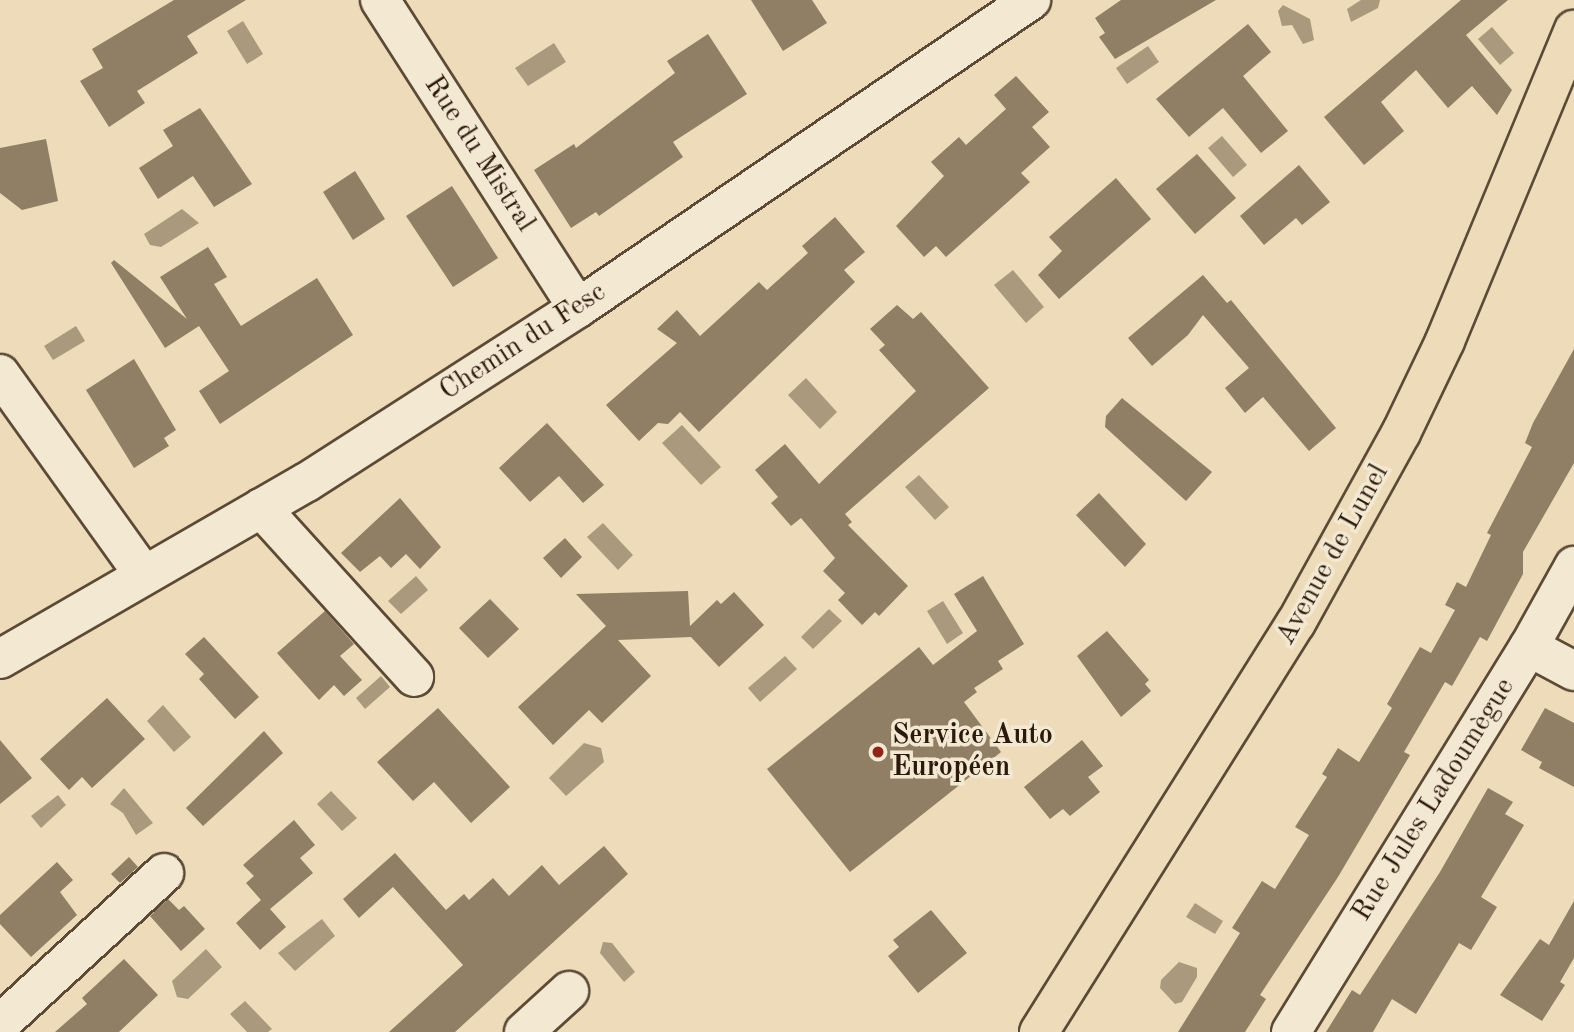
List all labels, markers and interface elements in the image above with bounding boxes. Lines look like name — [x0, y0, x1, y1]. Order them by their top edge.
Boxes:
street label: Rue du Mistral — [416, 70, 542, 238]
street label: Chemin du Fesc — [434, 276, 612, 408]
street label: Avenue de Lunel — [1269, 459, 1397, 651]
street label: Rue Jules Ladoumègue — [1345, 672, 1523, 928]
place label: Service Auto Européen — [892, 719, 1053, 785]
marker: Service Auto Européen — [870, 744, 886, 760]

